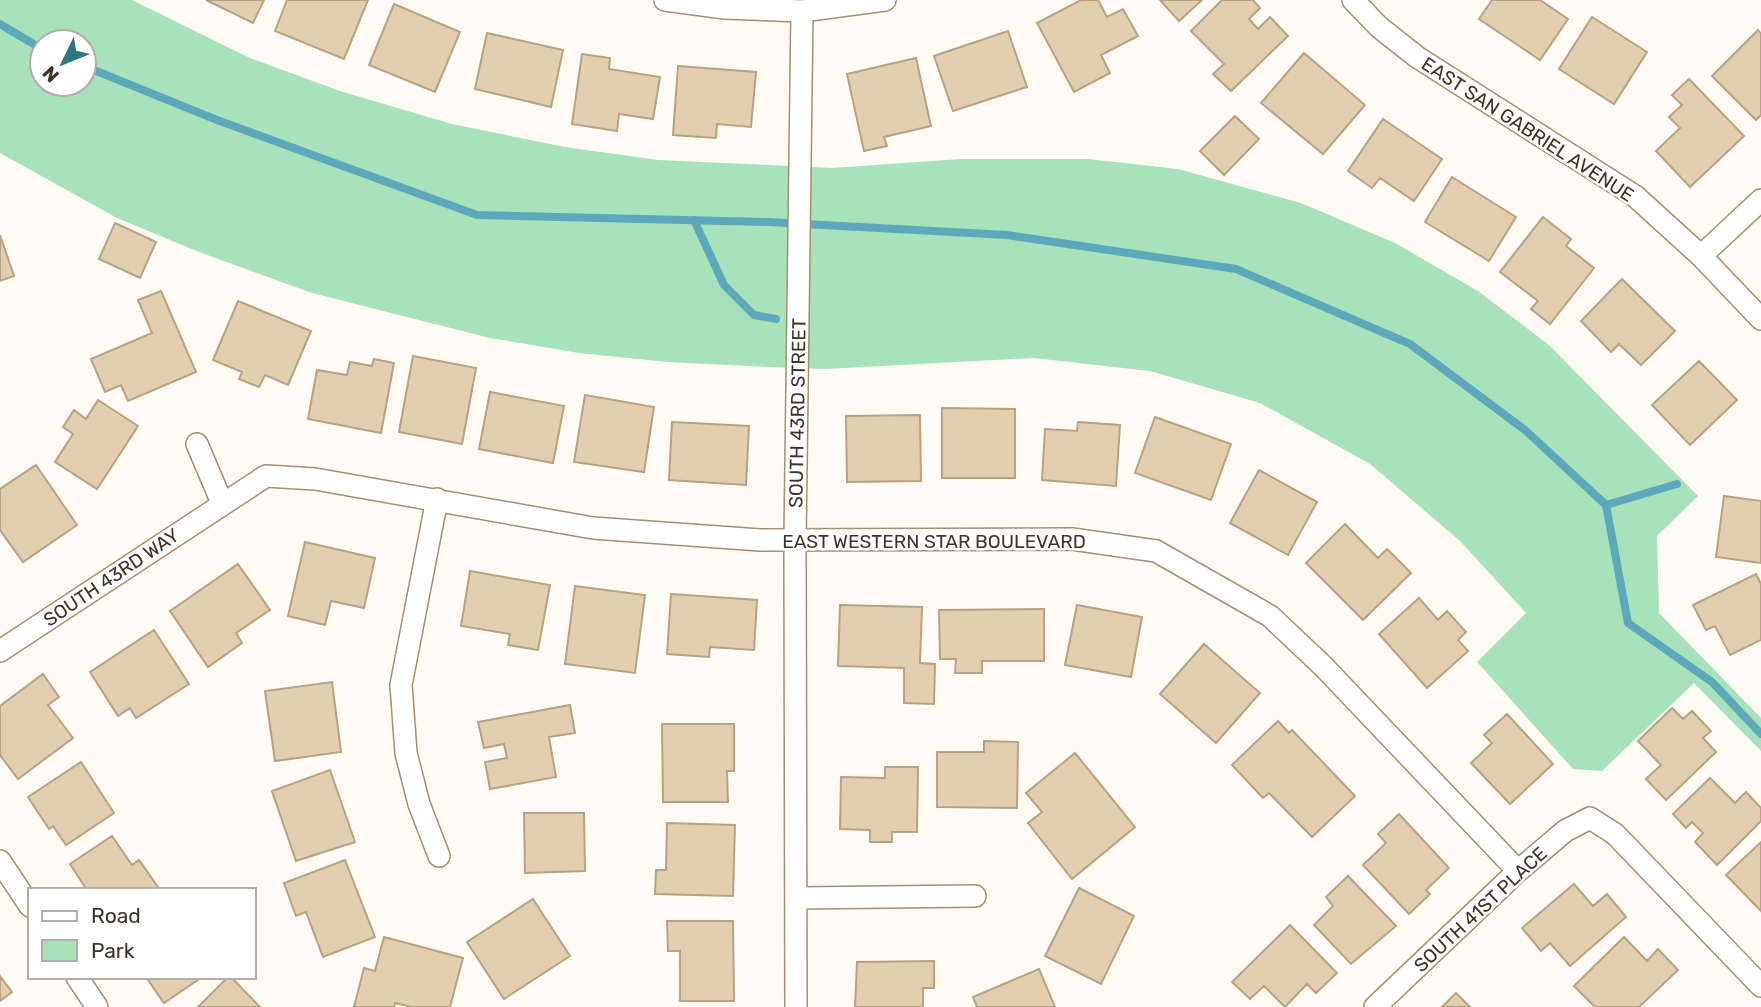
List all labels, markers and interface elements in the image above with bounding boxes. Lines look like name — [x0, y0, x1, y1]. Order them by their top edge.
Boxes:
north arrow — [28, 28, 98, 98]
street label: EAST SAN GABRIEL AVENUE — [1417, 52, 1638, 207]
text: N — [38, 61, 64, 87]
street label: SOUTH 43RD STREET — [784, 318, 811, 508]
street label: SOUTH 43RD WAY — [39, 524, 183, 631]
street label: EAST WESTERN STAR BOULEVARD — [782, 530, 1086, 553]
street label: SOUTH 41ST PLACE — [1409, 842, 1552, 977]
legend — [28, 888, 256, 979]
text: Road — [91, 903, 141, 928]
text: Park — [91, 938, 135, 963]

